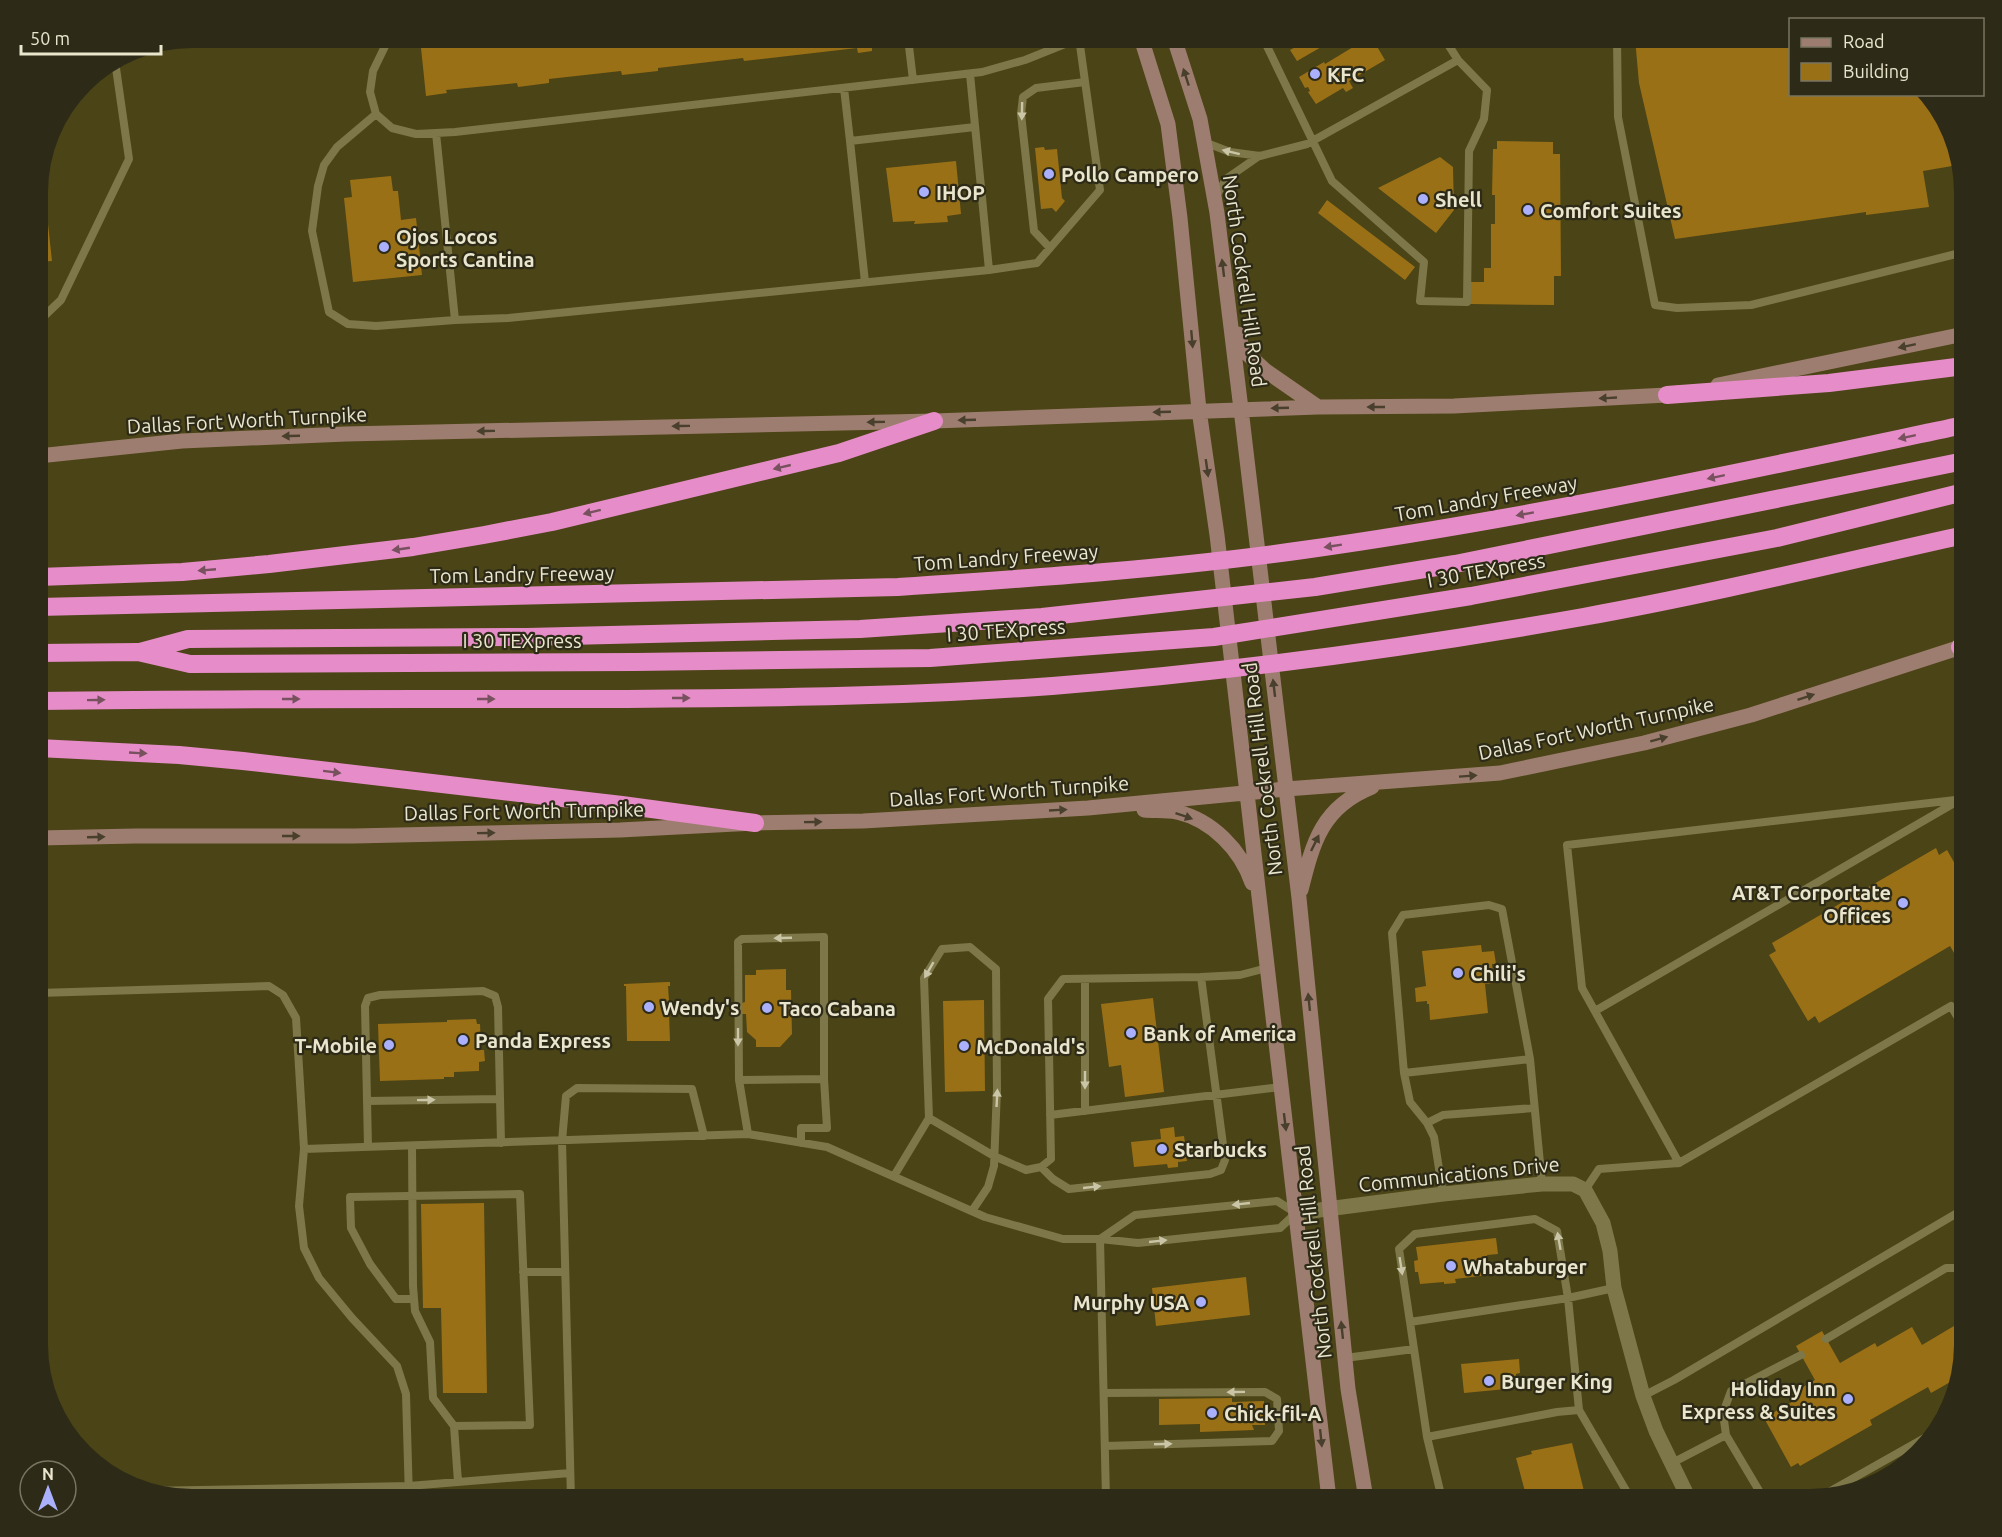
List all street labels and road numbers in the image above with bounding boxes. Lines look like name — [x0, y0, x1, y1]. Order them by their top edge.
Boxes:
street label: North Cockrell Hill Road — [1219, 173, 1271, 389]
street label: Dallas Fort Worth Turnpike — [126, 402, 368, 438]
street label: Tom Landry Freeway — [1393, 471, 1579, 525]
street label: Tom Landry Freeway — [913, 539, 1099, 575]
street label: I 30 TEXpress — [1425, 548, 1547, 592]
street label: Tom Landry Freeway — [429, 561, 615, 587]
street label: I 30 TEXpress — [946, 614, 1066, 646]
street label: I 30 TEXpress — [462, 629, 582, 652]
street label: North Cockrell Hill Road — [1238, 661, 1286, 877]
street label: Dallas Fort Worth Turnpike — [1476, 692, 1716, 764]
street label: Dallas Fort Worth Turnpike — [888, 771, 1130, 811]
street label: Dallas Fort Worth Turnpike — [404, 797, 644, 825]
street label: North Cockrell Hill Road — [1290, 1144, 1336, 1360]
street label: Communications Drive — [1357, 1152, 1561, 1196]

